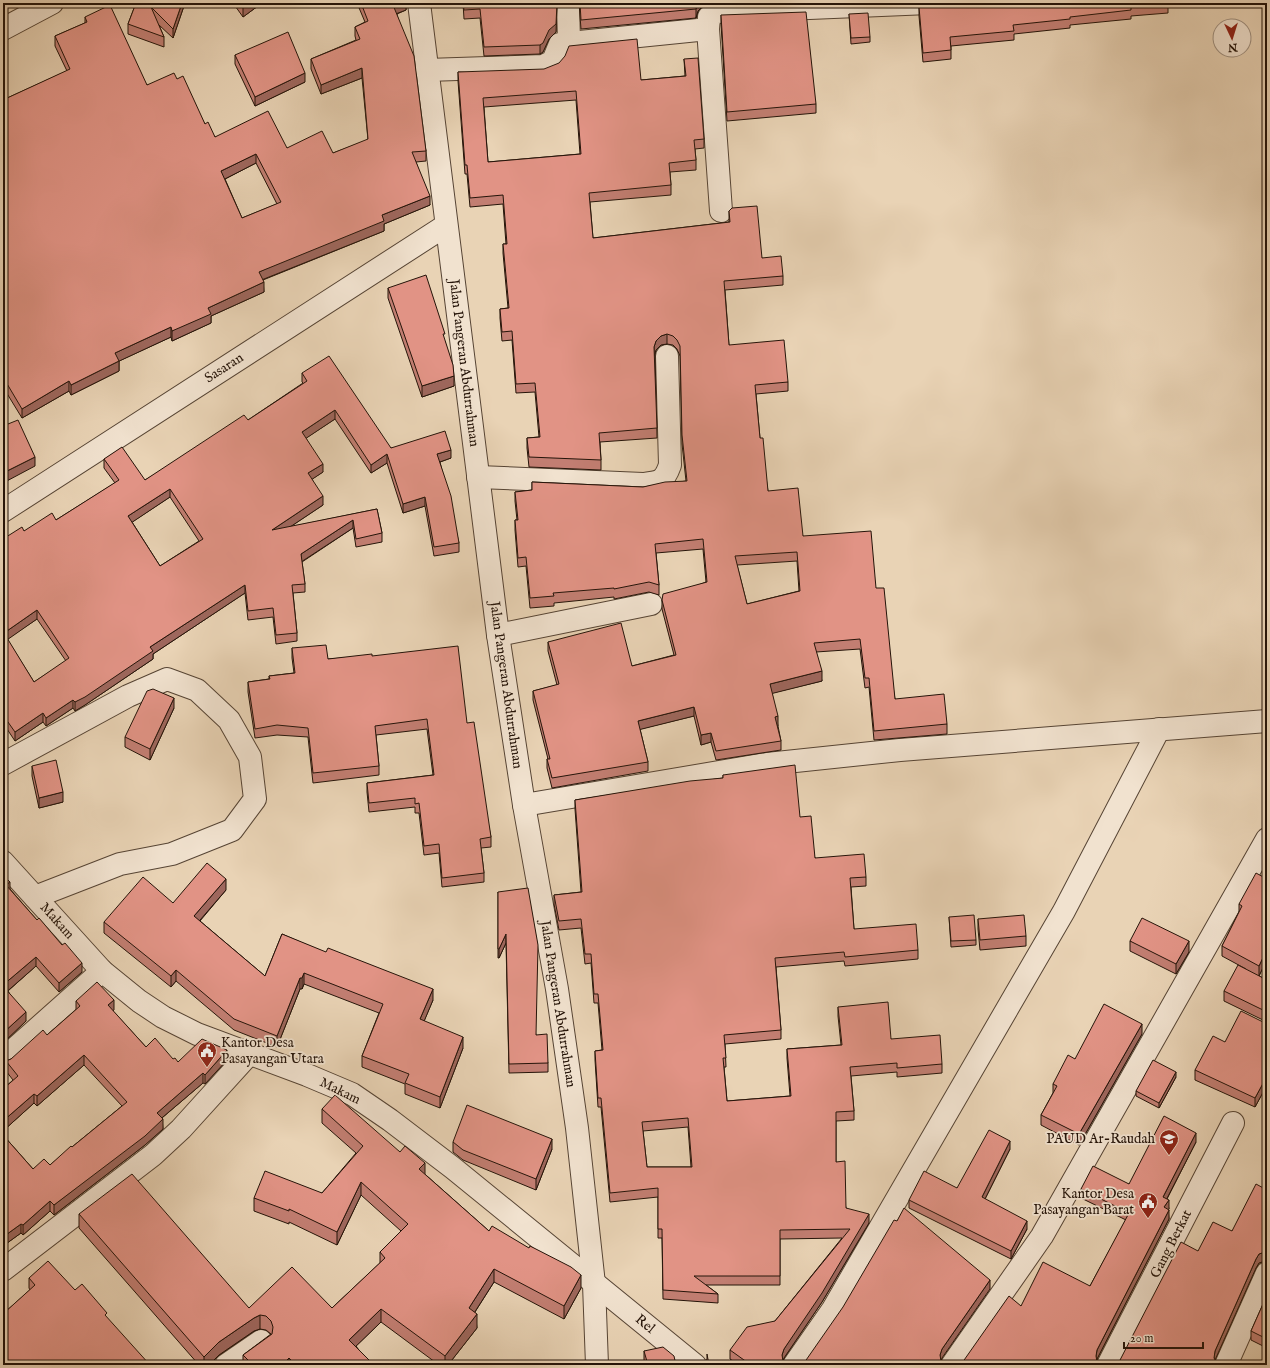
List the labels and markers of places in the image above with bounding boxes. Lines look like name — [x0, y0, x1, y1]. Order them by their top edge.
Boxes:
place label: Kantor Desa Pasayangan Utara — [221, 1034, 325, 1068]
public building icon: Kantor Desa Pasayangan Utara — [196, 1040, 218, 1068]
school or university icon: PAUD Ar-Raudah — [1158, 1128, 1180, 1156]
place label: PAUD Ar-Raudah — [1046, 1130, 1156, 1148]
place label: Kantor Desa Pasayangan Barat — [1033, 1185, 1135, 1219]
public building icon: Kantor Desa Pasayangan Barat — [1137, 1191, 1159, 1219]

